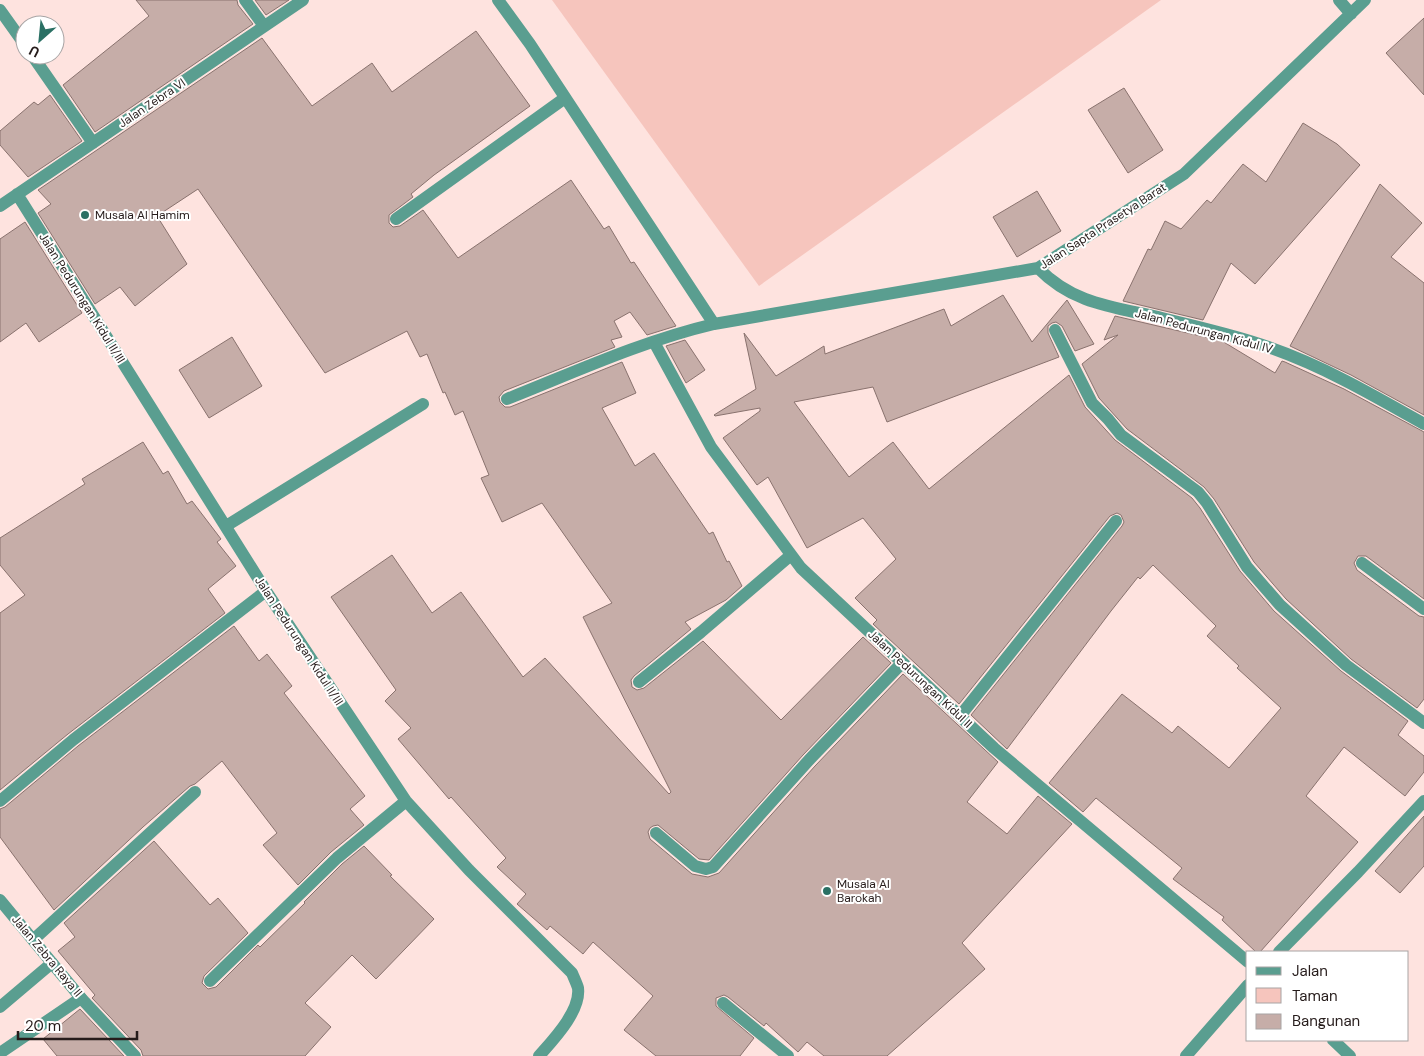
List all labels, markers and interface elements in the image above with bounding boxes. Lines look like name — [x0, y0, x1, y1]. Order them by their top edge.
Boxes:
north arrow — [15, 15, 65, 65]
text: U — [26, 41, 42, 62]
street label: Jalan Zebra VI — [115, 75, 189, 131]
street label: Jalan Sapta Prasetya Barat — [1037, 179, 1169, 273]
place label: Musala Al Hamim — [95, 207, 190, 223]
marker: Musala Al Hamim — [79, 209, 91, 221]
street label: Jalan Pedurungan Kidul II/III — [35, 230, 129, 366]
street label: Jalan Pedurungan Kidul IV — [1133, 305, 1275, 357]
street label: Jalan Pedurungan Kidul II/III — [251, 573, 347, 709]
street label: Jalan Pedurungan Kidul II — [864, 626, 976, 732]
place label: Musala Al Barokah — [837, 876, 890, 906]
marker: Musala Al Barokah — [821, 885, 833, 897]
street label: Jalan Zebra Raya II — [8, 912, 86, 1000]
legend — [1246, 951, 1409, 1041]
text: Jalan — [1292, 961, 1328, 981]
text: Taman — [1292, 986, 1338, 1006]
scale bar — [18, 1008, 136, 1040]
text: Bangunan — [1292, 1011, 1360, 1031]
text: 20 m — [25, 1016, 61, 1036]

